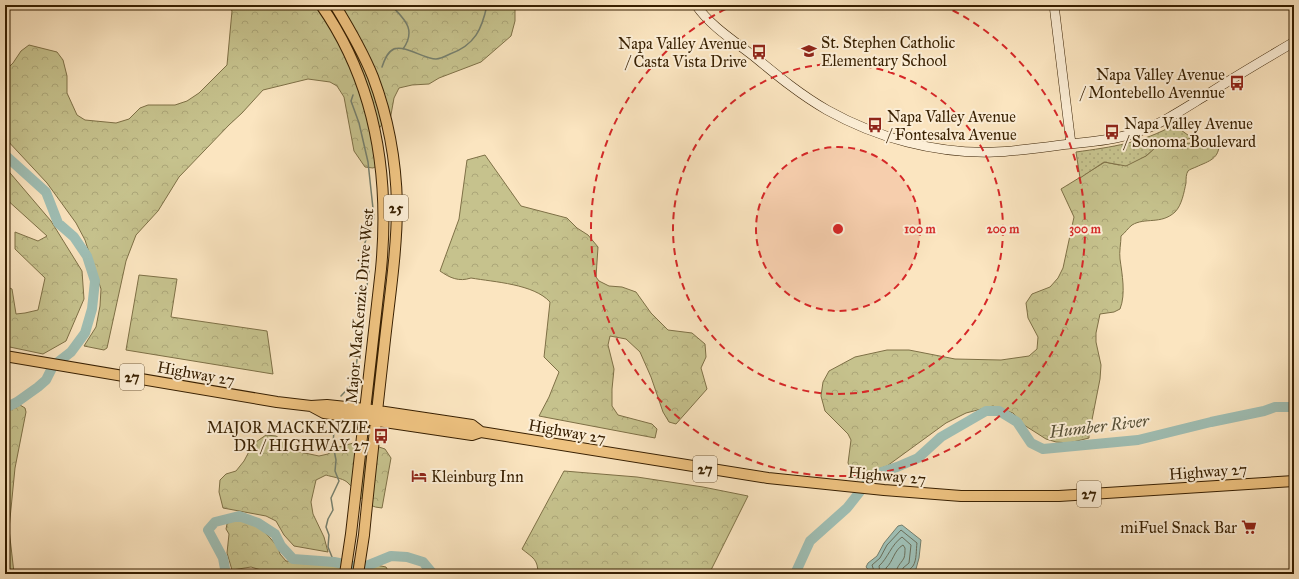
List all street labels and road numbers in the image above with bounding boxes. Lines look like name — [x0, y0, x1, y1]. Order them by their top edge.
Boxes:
road number: 25 — [384, 195, 408, 221]
street label: Major MacKenzie Drive West — [341, 207, 378, 405]
street label: Highway 27 — [156, 357, 236, 391]
road number: 27 — [120, 364, 144, 390]
street label: Highway 27 — [527, 415, 607, 449]
road number: 27 — [693, 456, 717, 482]
street label: Highway 27 — [1168, 459, 1248, 485]
street label: Highway 27 — [847, 463, 927, 489]
road number: 27 — [1077, 481, 1101, 507]

